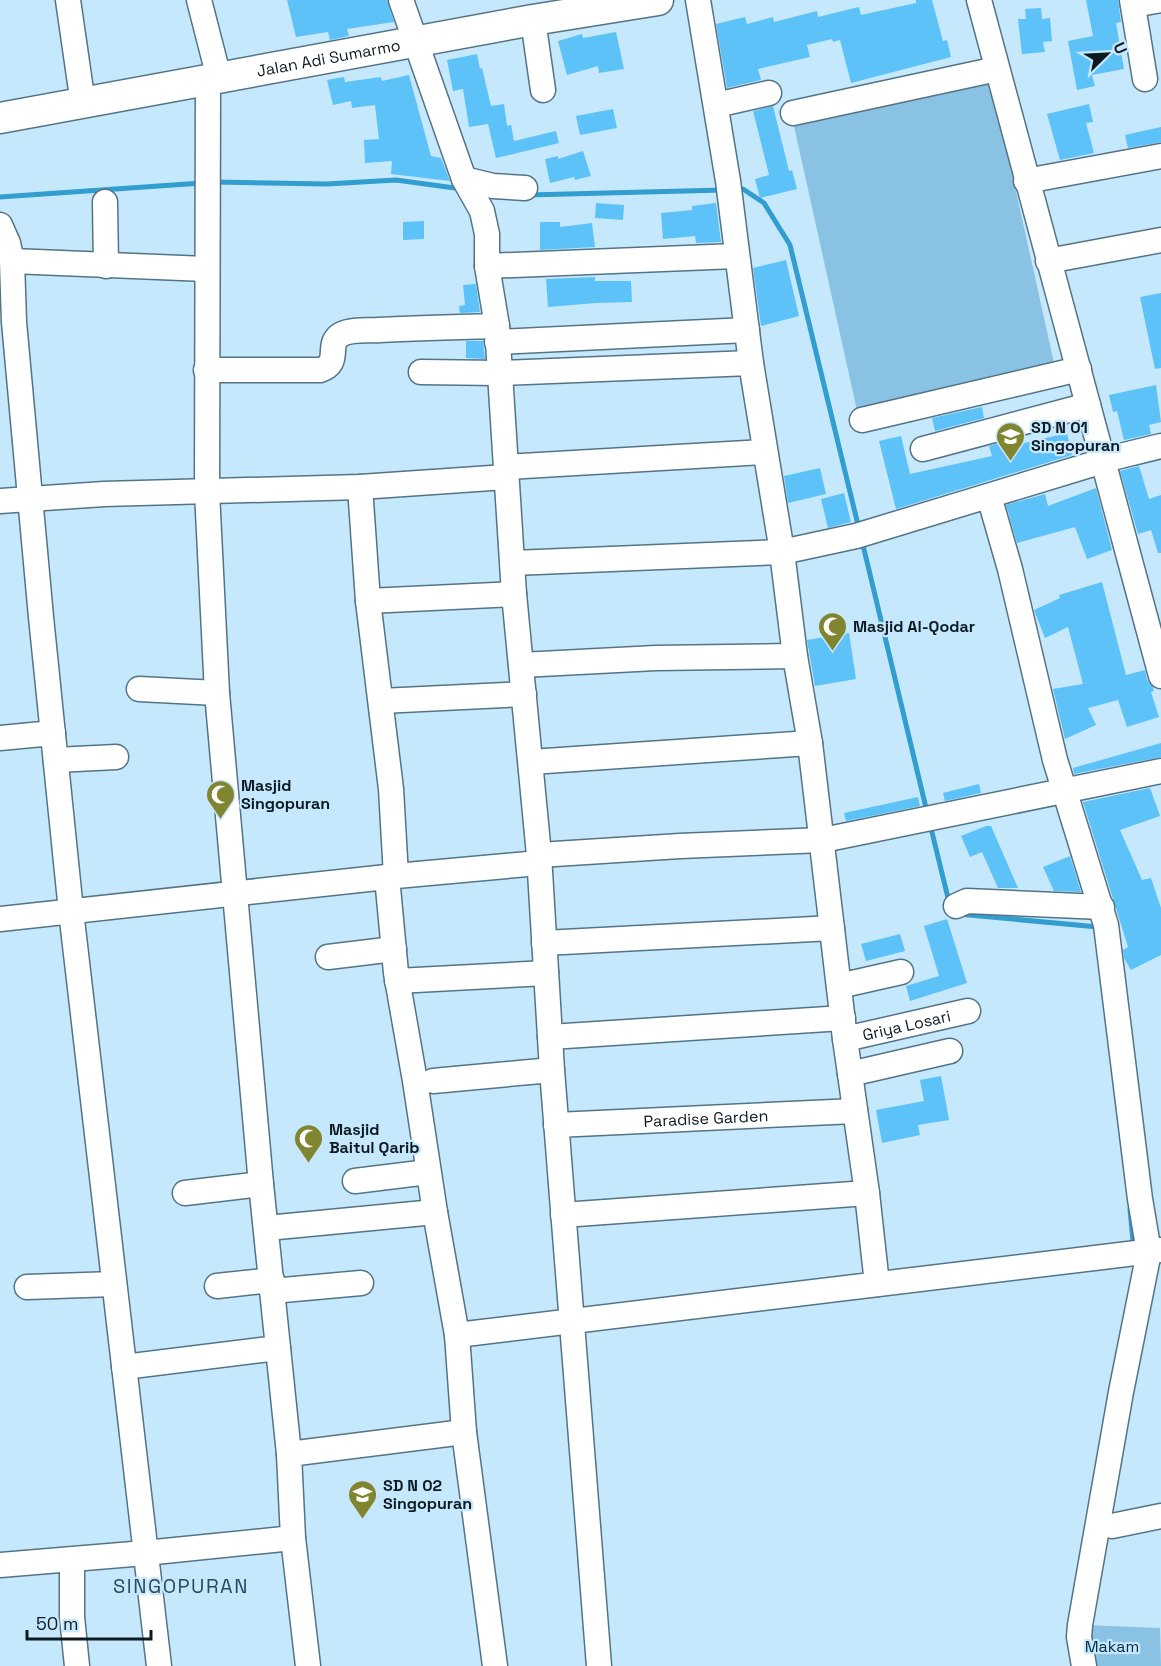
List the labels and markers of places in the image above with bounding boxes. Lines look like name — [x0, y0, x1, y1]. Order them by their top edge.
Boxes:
place label: SD N 01 Singopuran — [1031, 417, 1120, 456]
school or university icon: SD N 01 Singopuran — [994, 420, 1026, 462]
mosque icon: Masjid Al-Qodar — [816, 610, 848, 652]
place label: Masjid Al-Qodar — [853, 616, 975, 637]
place label: Masjid Singopuran — [241, 775, 330, 814]
mosque icon: Masjid Singopuran — [204, 778, 236, 820]
place label: Masjid Baitul Qarib — [329, 1119, 419, 1158]
mosque icon: Masjid Baitul Qarib — [292, 1122, 324, 1164]
place label: SD N 02 Singopuran — [383, 1475, 472, 1514]
school or university icon: SD N 02 Singopuran — [346, 1478, 378, 1520]

